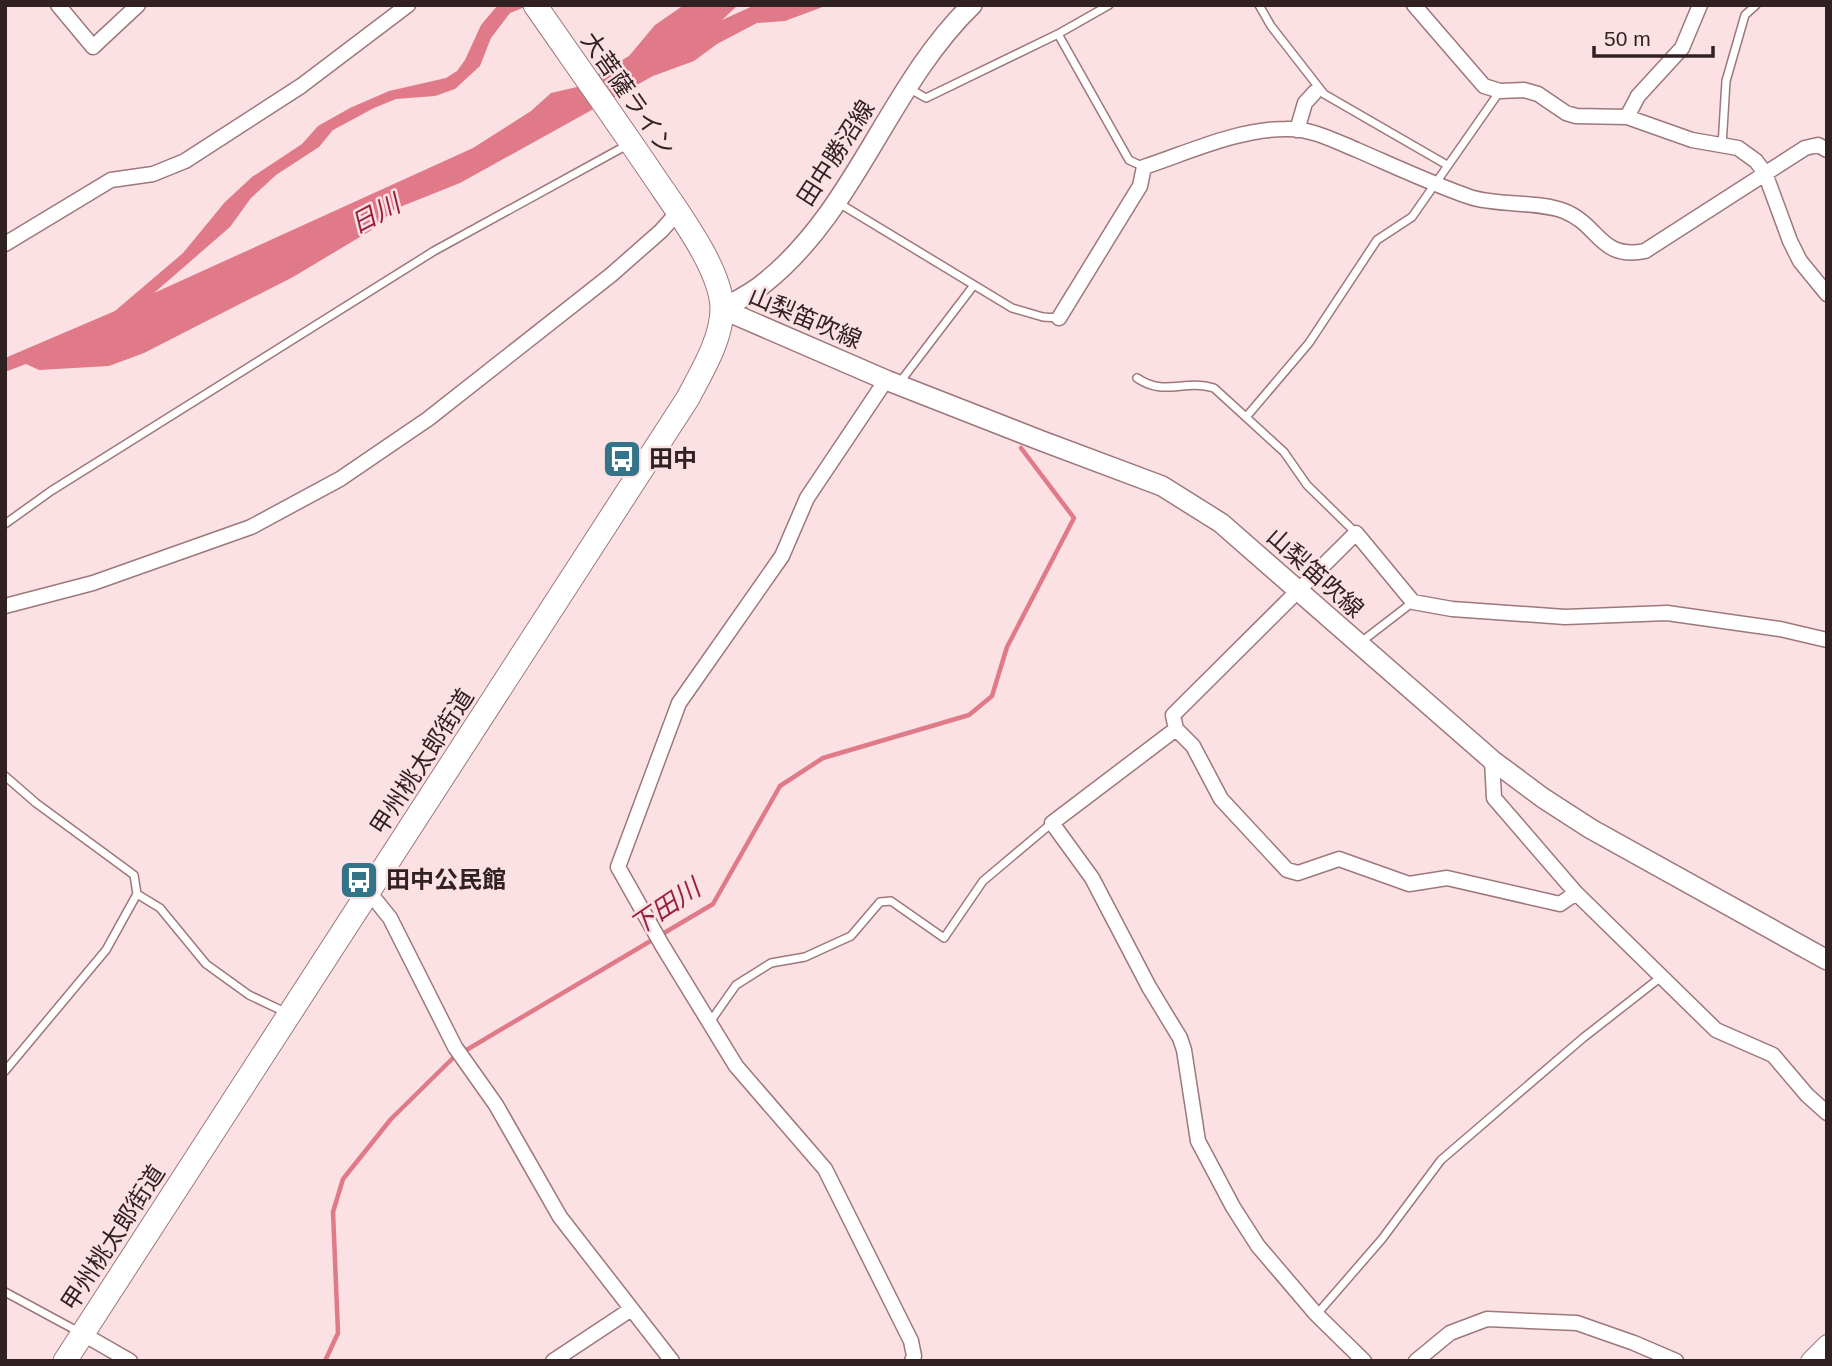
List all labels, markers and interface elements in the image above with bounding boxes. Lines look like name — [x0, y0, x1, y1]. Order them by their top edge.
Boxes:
scale bar — [1594, 14, 1713, 58]
street label: 大菩薩ライン — [576, 27, 681, 160]
text: 50 m — [1604, 27, 1651, 50]
street label: 田中勝沼線 — [792, 95, 880, 210]
water label: 日川 — [345, 187, 408, 239]
street label: 山梨笛吹線 — [745, 282, 866, 353]
bus stop icon: 田中 — [601, 438, 643, 480]
place label: 田中 — [649, 445, 697, 472]
street label: 山梨笛吹線 — [1262, 522, 1369, 623]
street label: 甲州桃太郎街道 — [365, 684, 479, 840]
bus stop icon: 田中公民館 — [338, 859, 380, 901]
place label: 田中公民館 — [386, 866, 506, 893]
water label: 下田川 — [624, 871, 708, 941]
street label: 甲州桃太郎街道 — [56, 1160, 170, 1316]

